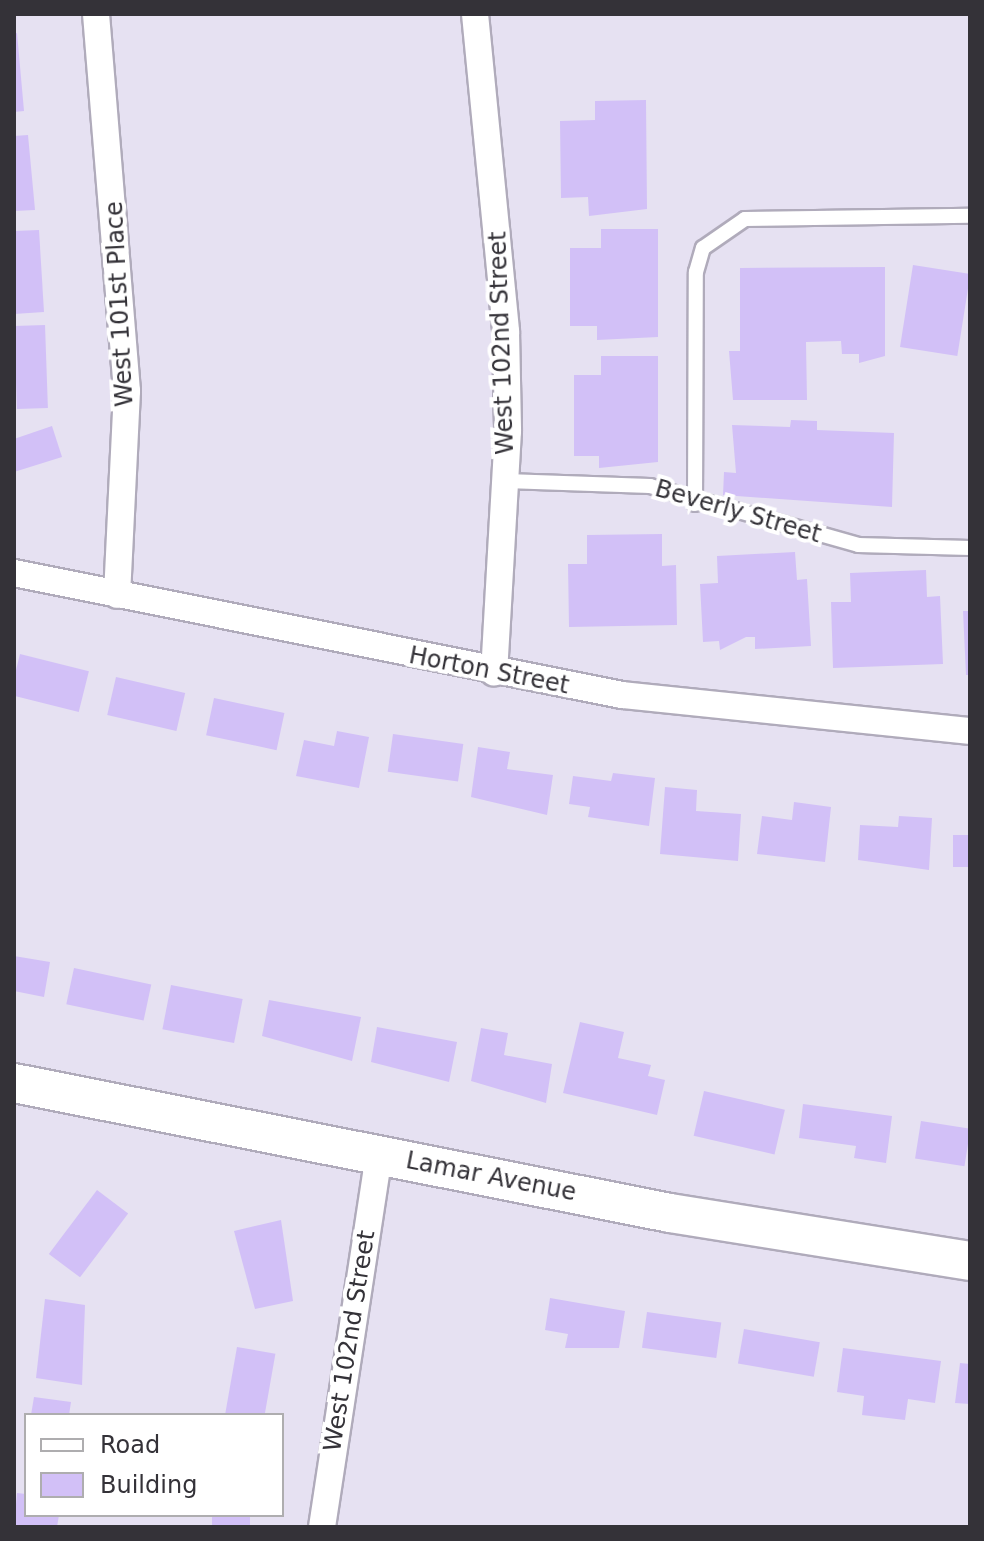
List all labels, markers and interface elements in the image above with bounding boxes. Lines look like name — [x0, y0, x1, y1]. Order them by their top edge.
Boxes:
street label: West 101st Place — [100, 200, 140, 408]
street label: West 102nd Street — [484, 231, 520, 455]
street label: Beverly Street — [652, 475, 824, 549]
street label: Horton Street — [407, 641, 571, 701]
street label: Lamar Avenue — [403, 1146, 579, 1208]
street label: West 102nd Street — [318, 1228, 382, 1454]
legend — [24, 1413, 284, 1517]
text: Road — [100, 1431, 160, 1459]
text: Building — [100, 1471, 197, 1499]

